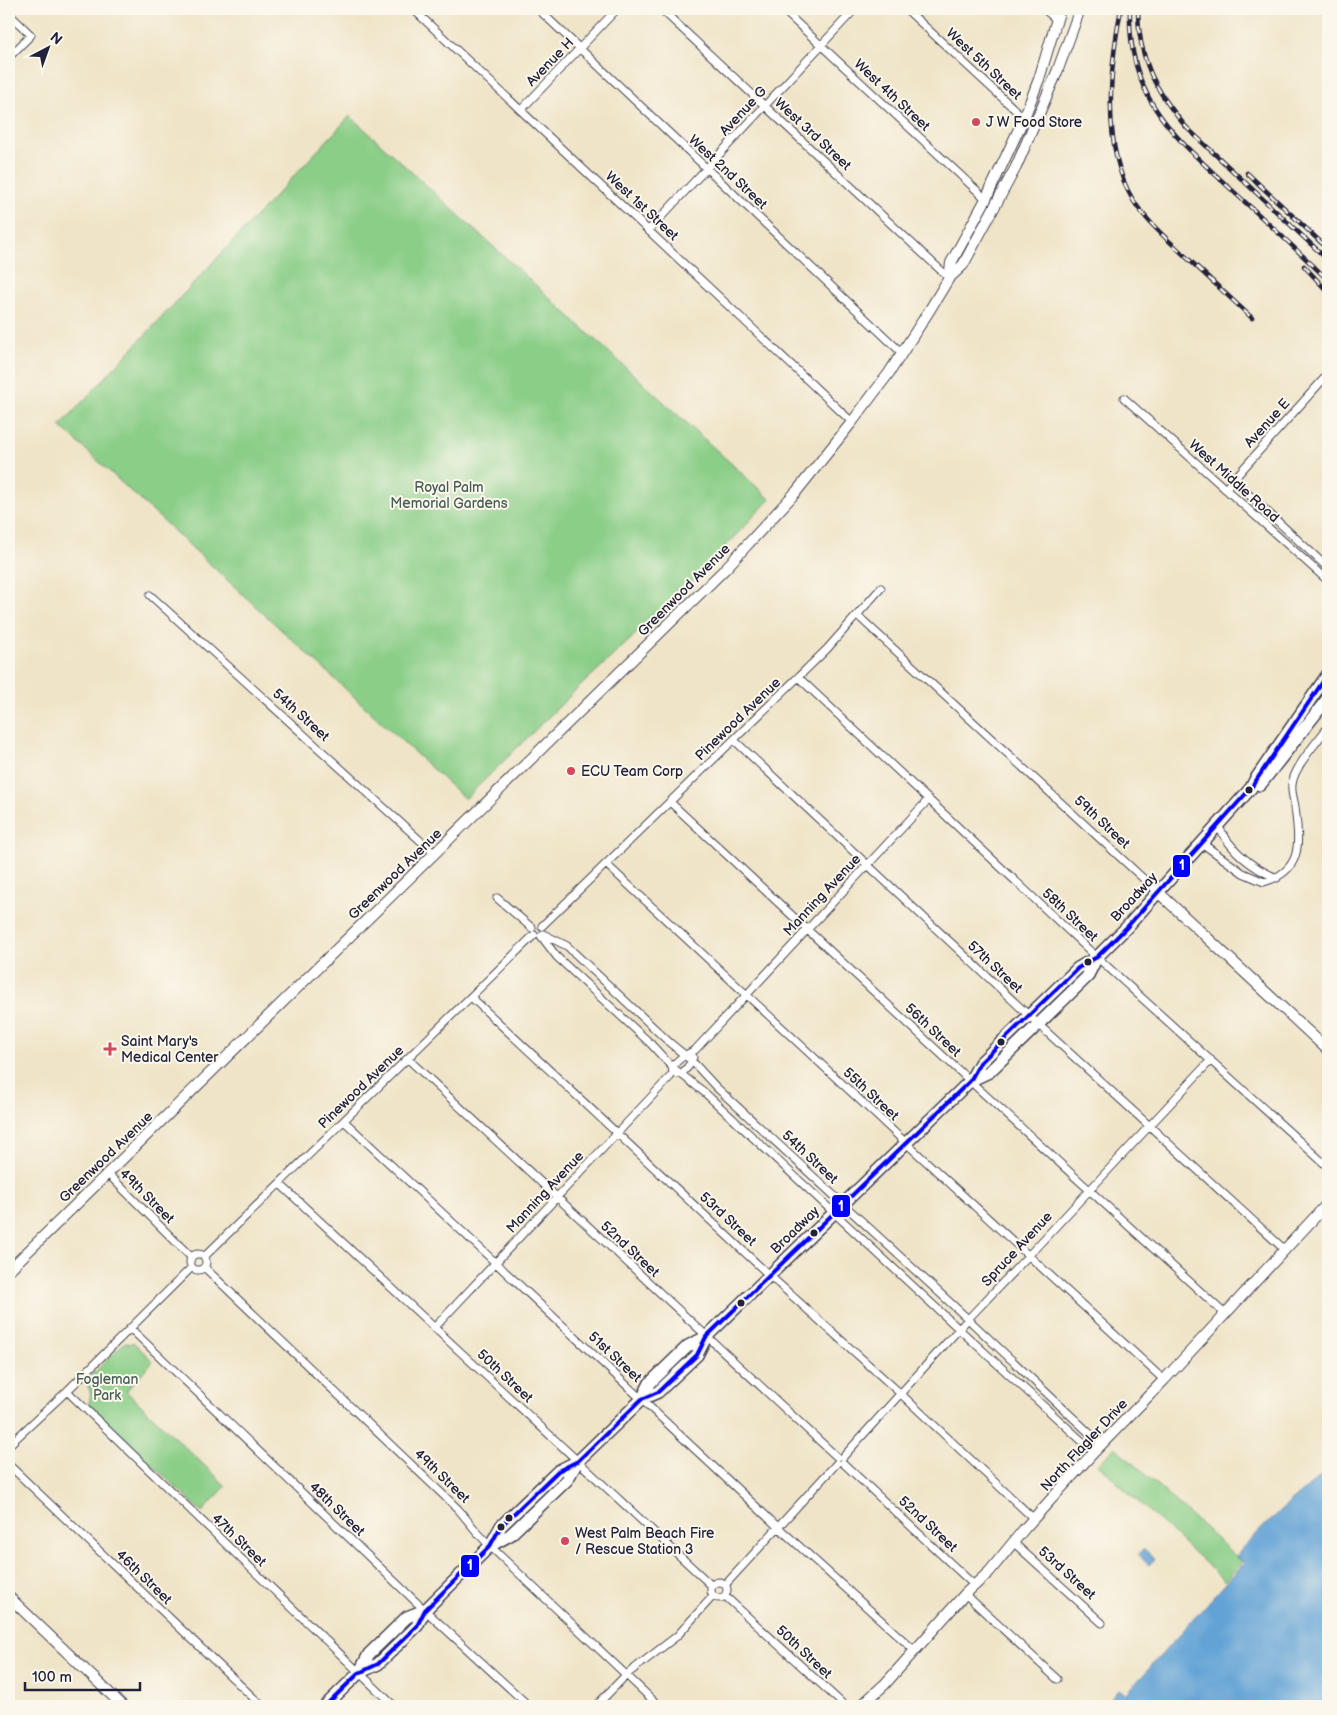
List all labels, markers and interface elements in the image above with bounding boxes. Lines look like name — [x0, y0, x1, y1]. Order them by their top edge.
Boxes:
north arrow — [22, 22, 72, 72]
street label: West 5th Street — [943, 25, 1026, 104]
text: N — [47, 29, 66, 48]
street label: Avenue H — [523, 34, 577, 90]
street label: West 4th Street — [850, 55, 934, 135]
street label: Avenue G — [716, 82, 770, 139]
street label: West 3rd Street — [771, 94, 855, 174]
place label: J W Food Store — [986, 114, 1082, 131]
marker: J W Food Store — [970, 116, 982, 128]
street label: West 2nd Street — [685, 131, 771, 213]
street label: West 1st Street — [602, 168, 683, 245]
street label: Avenue E — [1241, 395, 1293, 451]
street label: West Middle Road — [1185, 436, 1283, 526]
park label: Royal Palm Memorial Gardens — [390, 479, 508, 512]
street label: Greenwood Avenue — [634, 540, 734, 640]
street label: Pinewood Avenue — [692, 674, 784, 764]
street label: 54th Street — [269, 685, 333, 745]
place label: ECU Team Corp — [581, 763, 683, 780]
marker: ECU Team Corp — [565, 765, 577, 777]
unlabelled marker — [1244, 785, 1254, 795]
street label: 59th Street — [1071, 792, 1134, 853]
street label: Greenwood Avenue — [345, 825, 445, 923]
street label: Manning Avenue — [780, 851, 864, 939]
line badge: 1 — [1172, 854, 1191, 878]
text: 1 — [1179, 857, 1185, 874]
street label: Broadway — [1107, 868, 1162, 925]
street label: 58th Street — [1039, 885, 1102, 946]
street label: 57th Street — [964, 937, 1026, 997]
unlabelled marker — [1083, 957, 1093, 967]
street label: 56th Street — [901, 1000, 965, 1061]
place label: Saint Mary's Medical Center — [121, 1033, 219, 1066]
unlabelled marker — [996, 1037, 1006, 1047]
marker: Saint Mary's Medical Center — [103, 1042, 117, 1056]
street label: Pinewood Avenue — [315, 1042, 407, 1132]
street label: 55th Street — [840, 1064, 903, 1125]
street label: Greenwood Avenue — [56, 1108, 156, 1206]
street label: 54th Street — [778, 1127, 842, 1188]
street label: Manning Avenue — [503, 1148, 587, 1236]
street label: 49th Street — [116, 1165, 178, 1227]
street label: 53rd Street — [696, 1188, 760, 1250]
line badge: 1 — [831, 1194, 851, 1218]
text: 1 — [838, 1198, 844, 1215]
street label: Broadway — [767, 1202, 823, 1257]
street label: Spruce Avenue — [978, 1208, 1056, 1290]
street label: 52nd Street — [597, 1217, 663, 1281]
unlabelled marker — [809, 1228, 819, 1238]
unlabelled marker — [736, 1298, 746, 1308]
street label: 51st Street — [585, 1328, 646, 1386]
street label: 50th Street — [474, 1346, 537, 1407]
park label: Fogleman Park — [76, 1371, 138, 1404]
street label: North Flagler Drive — [1037, 1395, 1131, 1495]
street label: 49th Street — [411, 1445, 474, 1507]
street label: 48th Street — [306, 1478, 369, 1540]
street label: 52nd Street — [895, 1492, 961, 1556]
street label: 47th Street — [208, 1510, 270, 1571]
unlabelled marker — [504, 1513, 514, 1523]
unlabelled marker — [496, 1522, 506, 1532]
place label: West Palm Beach Fire / Rescue Station 3 — [575, 1525, 714, 1558]
marker: West Palm Beach Fire / Rescue Station 3 — [559, 1535, 571, 1547]
street label: 53rd Street — [1035, 1543, 1100, 1604]
street label: 46th Street — [113, 1546, 176, 1608]
line badge: 1 — [460, 1554, 480, 1578]
text: 1 — [467, 1557, 473, 1574]
street label: 50th Street — [773, 1622, 836, 1683]
scale bar — [25, 1660, 140, 1692]
text: 100 m — [32, 1668, 72, 1687]

